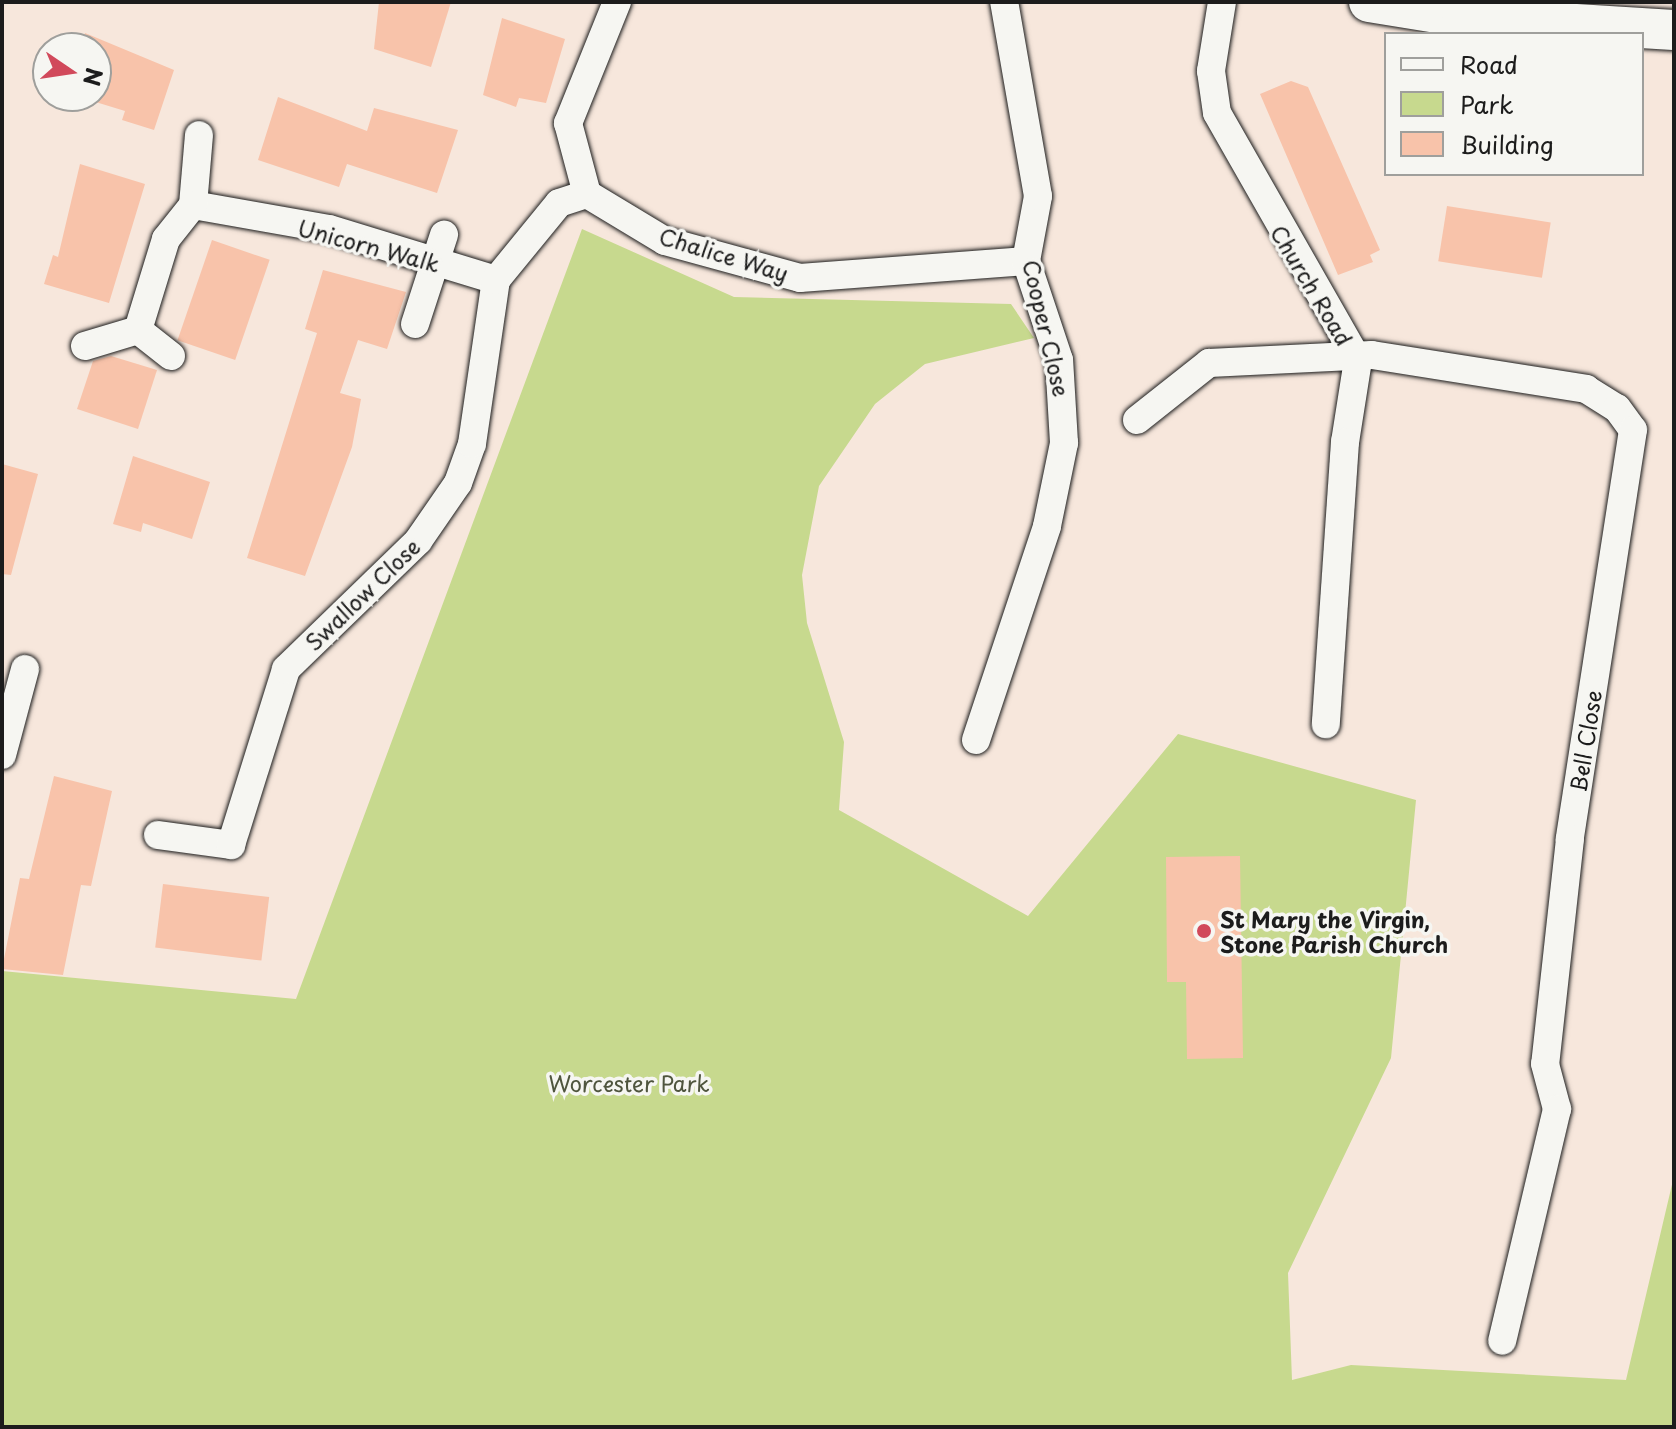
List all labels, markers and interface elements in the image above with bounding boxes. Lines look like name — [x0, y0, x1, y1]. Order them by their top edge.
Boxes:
north arrow — [32, 32, 112, 112]
legend — [1384, 32, 1644, 176]
text: Road — [1460, 46, 1518, 82]
text: N — [76, 65, 112, 89]
text: Park — [1460, 86, 1514, 122]
text: Building — [1460, 126, 1554, 162]
street label: Unicorn Walk — [295, 213, 443, 277]
street label: Church Road — [1266, 220, 1358, 350]
street label: Chalice Way — [656, 222, 792, 286]
street label: Cooper Close — [1018, 257, 1076, 399]
street label: Swallow Close — [299, 533, 425, 655]
street label: Bell Close — [1564, 688, 1606, 794]
place label: St Mary the Virgin, Stone Parish Church — [1220, 905, 1449, 956]
marker: St Mary the Virgin, Stone Parish Church — [1195, 922, 1213, 940]
park label: Worcester Park — [548, 1070, 710, 1096]

